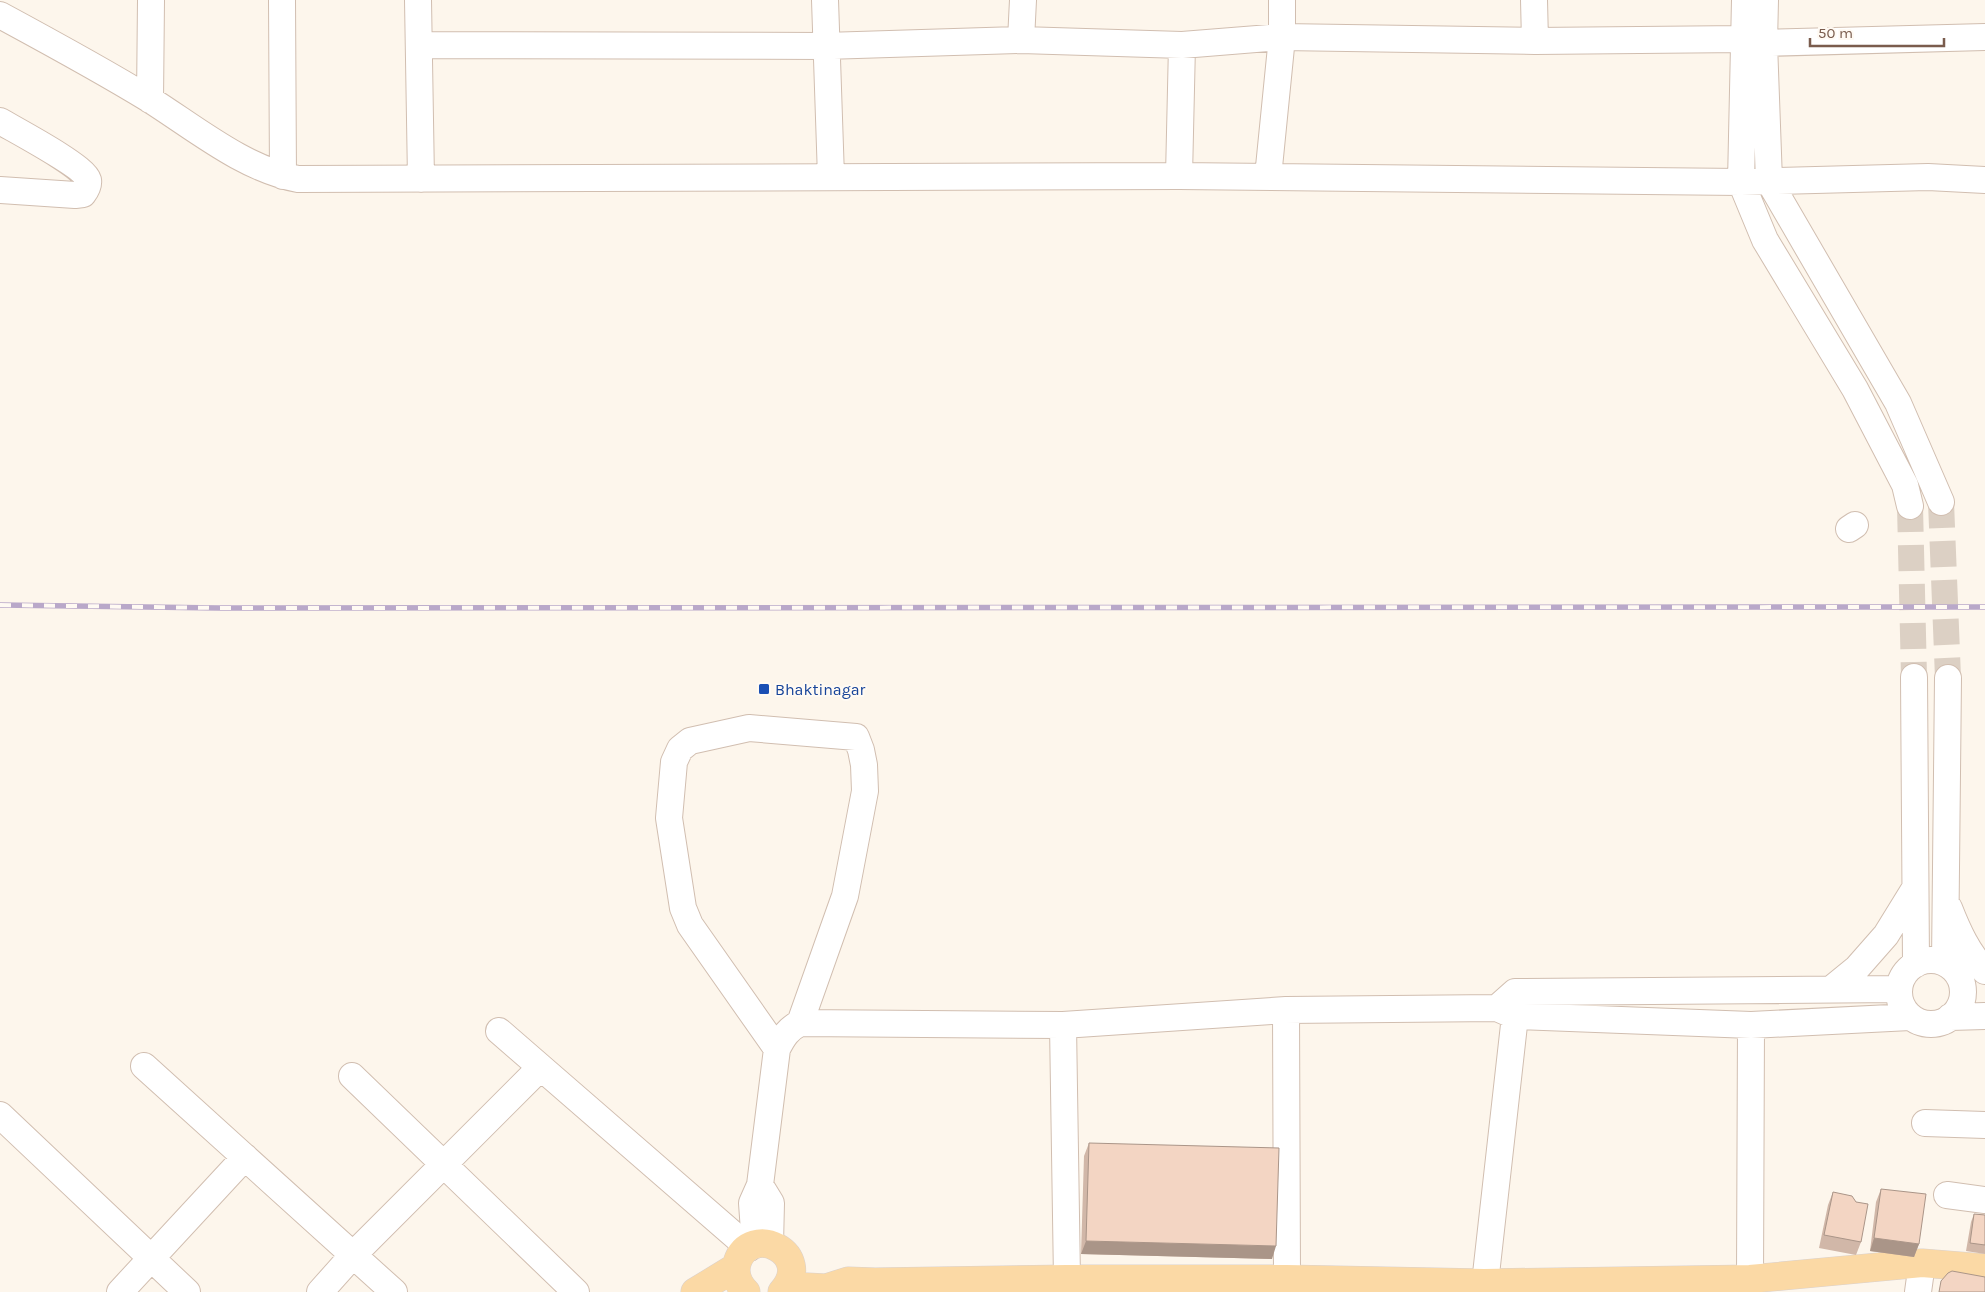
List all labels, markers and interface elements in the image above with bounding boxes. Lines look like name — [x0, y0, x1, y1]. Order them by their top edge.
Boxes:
scale bar — [1810, 15, 1944, 47]
text: 50 m — [1818, 24, 1853, 42]
place label: Bhaktinagar — [775, 680, 866, 699]
marker: Bhaktinagar — [757, 682, 771, 696]

